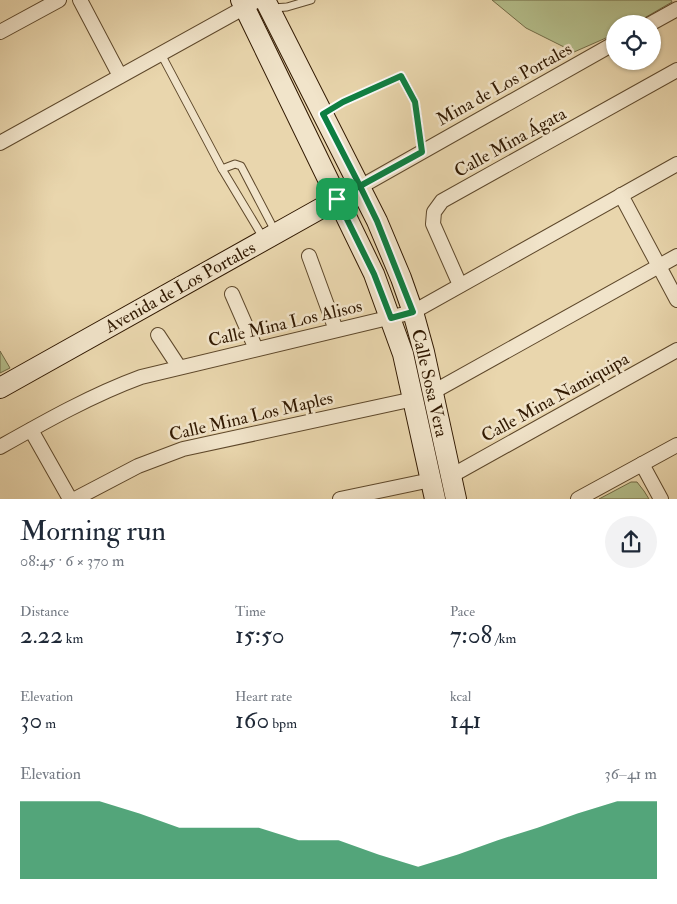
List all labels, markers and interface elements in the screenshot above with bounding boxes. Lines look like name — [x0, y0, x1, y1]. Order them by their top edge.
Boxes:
map controls — [606, 15, 661, 70]
button: locate — [606, 15, 661, 70]
street label: Mina de Los Portales — [432, 38, 576, 131]
street label: Calle Mina Ágata — [450, 102, 571, 183]
pin — [316, 178, 358, 220]
icon: arrive — [323, 185, 351, 213]
street label: Avenida de Los Portales — [100, 236, 260, 339]
street label: Calle Mina Los Alisos — [206, 295, 364, 352]
street label: Calle Sosa Vera — [406, 327, 453, 440]
street label: Calle Mina Namiquipa — [477, 347, 634, 448]
street label: Calle Mina Los Maples — [167, 386, 335, 447]
text: Morning run — [20, 514, 166, 549]
button: share — [605, 516, 657, 568]
text: 08:45 · 6 × 370 m — [20, 551, 124, 571]
text: Distance — [20, 603, 69, 620]
text: Time — [235, 603, 266, 620]
text: Pace — [450, 603, 475, 620]
text: 2.22 — [20, 620, 63, 651]
text: 15:50 — [235, 620, 285, 651]
text: 7:08 — [450, 620, 492, 651]
text: km — [63, 630, 83, 647]
text: /km — [492, 630, 516, 647]
text: Elevation — [20, 688, 73, 705]
text: Heart rate — [235, 688, 292, 705]
text: kcal — [450, 688, 471, 705]
text: 30 — [20, 705, 42, 736]
text: 160 — [235, 705, 269, 736]
text: 141 — [450, 705, 481, 736]
text: m — [42, 715, 56, 732]
text: bpm — [269, 715, 297, 732]
text: Elevation — [20, 764, 81, 784]
text: 36–41 m — [605, 764, 657, 784]

